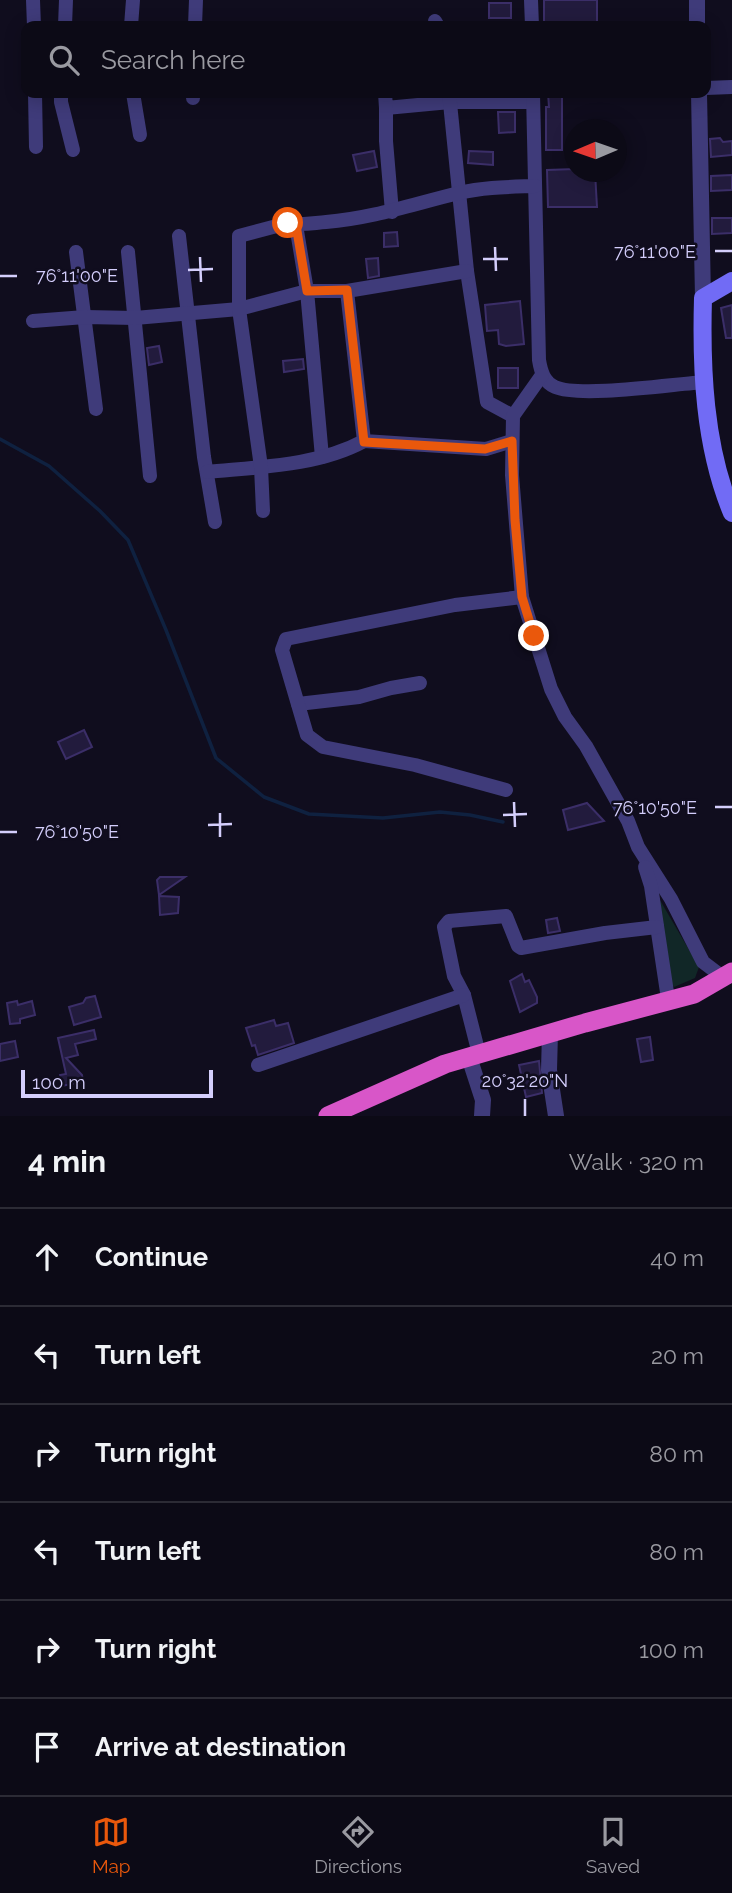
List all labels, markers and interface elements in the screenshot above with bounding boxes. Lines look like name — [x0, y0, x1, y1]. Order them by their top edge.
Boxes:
search box — [21, 21, 711, 98]
icon: search — [45, 41, 83, 79]
text: Search here — [101, 45, 245, 75]
north arrow — [564, 119, 627, 182]
route start — [272, 207, 303, 238]
text: 76°11'00"E — [614, 241, 696, 262]
text: 76°11'00"E — [36, 265, 118, 286]
route end — [518, 620, 549, 651]
text: 76°10'50"E — [613, 797, 697, 818]
text: 76°10'50"E — [35, 821, 119, 842]
scale bar — [21, 1067, 214, 1099]
text: 20°32'20"N — [482, 1070, 568, 1091]
text: 100 m — [32, 1071, 86, 1093]
text: 4 min — [28, 1144, 106, 1179]
text: Walk · 320 m — [569, 1148, 704, 1175]
icon: ahead — [28, 1238, 66, 1276]
text: Continue — [95, 1242, 208, 1272]
text: 40 m — [650, 1244, 704, 1271]
icon: left — [28, 1336, 66, 1374]
text: Turn left — [95, 1340, 201, 1370]
text: 20 m — [651, 1342, 704, 1369]
icon: right — [28, 1434, 66, 1472]
text: Turn right — [95, 1438, 216, 1468]
text: 80 m — [649, 1440, 704, 1467]
icon: left — [28, 1532, 66, 1570]
text: Turn left — [95, 1536, 201, 1566]
text: 80 m — [649, 1538, 704, 1565]
icon: right — [28, 1630, 66, 1668]
text: Turn right — [95, 1634, 216, 1664]
text: 100 m — [639, 1636, 704, 1663]
icon: arrive — [28, 1728, 66, 1766]
text: Arrive at destination — [95, 1732, 346, 1762]
tab: Map — [92, 1813, 131, 1877]
tab: Directions — [314, 1813, 402, 1877]
tab: Saved — [586, 1813, 640, 1877]

